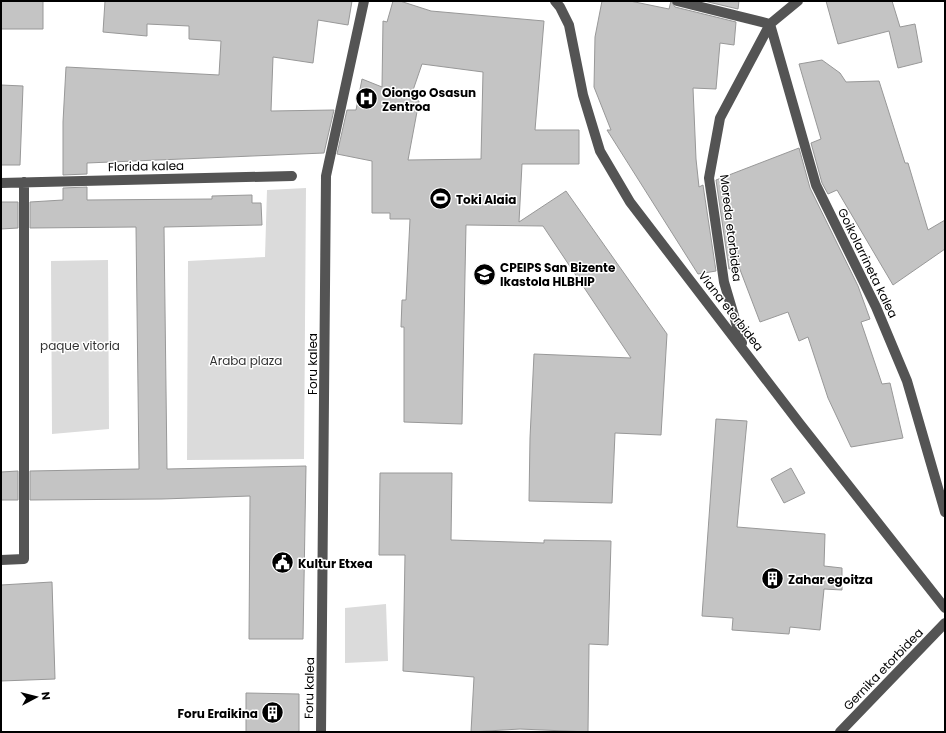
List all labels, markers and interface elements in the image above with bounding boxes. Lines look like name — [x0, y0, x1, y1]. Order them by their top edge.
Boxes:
place label: Oiongo Osasun Zentroa — [382, 84, 476, 115]
hospital icon: Oiongo Osasun Zentroa — [354, 86, 380, 112]
street label: Florida kalea — [108, 157, 184, 175]
street label: Moreda etorbidea — [716, 173, 746, 283]
sports icon: Toki Alaia — [427, 186, 453, 212]
place label: Toki Alaia — [456, 191, 516, 208]
street label: Goikolarrineta kalea — [834, 205, 902, 321]
place label: CPEIPS San Bizente Ikastola HLBHIP — [500, 259, 616, 290]
school or university icon: CPEIPS San Bizente Ikastola HLBHIP — [472, 261, 498, 287]
street label: Viana etorbidea — [694, 268, 768, 354]
street label: Foru kalea — [304, 333, 321, 395]
park label: paque vitoria — [40, 337, 120, 354]
park label: Araba plaza — [210, 352, 282, 369]
public building icon: Kultur Etxea — [269, 550, 295, 576]
place label: Kultur Etxea — [298, 555, 373, 572]
building icon: Zahar egoitza — [760, 566, 786, 592]
place label: Zahar egoitza — [788, 571, 873, 588]
street label: Gernika etorbidea — [839, 624, 927, 714]
street label: Foru kalea — [300, 657, 318, 719]
north arrow — [16, 677, 56, 717]
text: N — [37, 691, 54, 701]
building icon: Foru Eraikina — [260, 700, 286, 726]
place label: Foru Eraikina — [178, 705, 258, 722]

